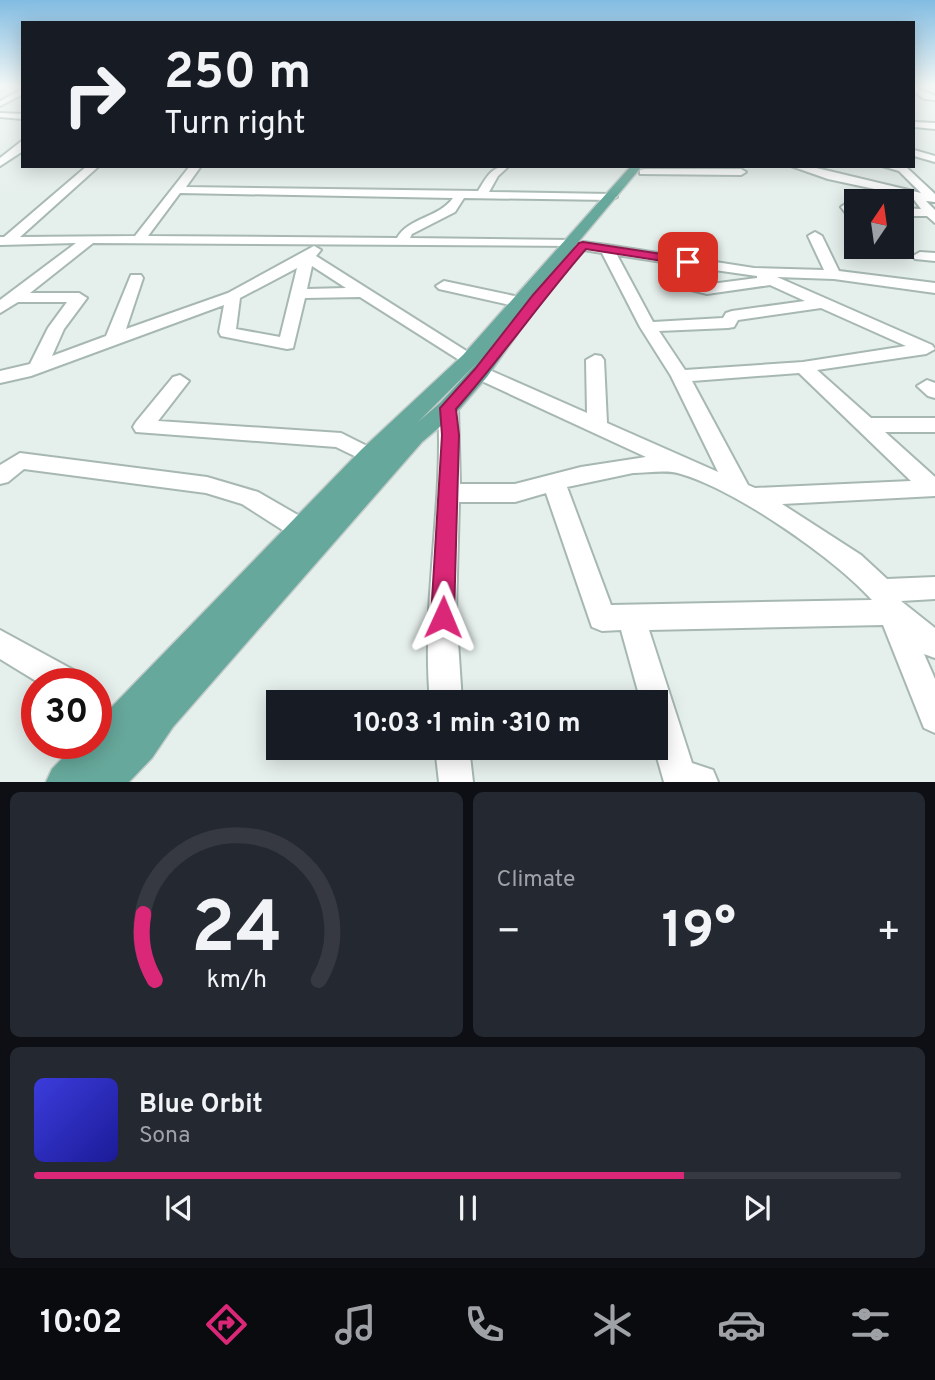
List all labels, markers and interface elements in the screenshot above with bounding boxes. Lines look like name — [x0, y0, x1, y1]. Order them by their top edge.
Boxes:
text: 250 m — [164, 44, 311, 106]
icon: right — [49, 49, 140, 140]
text: Turn right — [164, 105, 306, 145]
north arrow — [844, 189, 914, 259]
map controls — [844, 189, 914, 259]
pin — [658, 232, 718, 292]
icon: arrive — [669, 243, 707, 281]
position arrow — [406, 580, 480, 654]
speed limit sign: 30 — [21, 668, 112, 759]
text: 10:03 · 1 min · 310 m — [353, 708, 581, 741]
text: Climate — [497, 866, 575, 895]
text: 24 — [191, 887, 282, 979]
text: 19° — [662, 900, 736, 966]
text: − — [497, 909, 521, 958]
text: + — [876, 909, 901, 958]
text: km/h — [206, 965, 267, 997]
text: Blue Orbit — [139, 1089, 263, 1122]
text: Sona — [139, 1122, 190, 1151]
icon: previous — [160, 1189, 198, 1227]
icon: pause — [449, 1189, 487, 1227]
icon: next — [738, 1189, 776, 1227]
icon: directions — [202, 1300, 251, 1349]
icon: music — [331, 1300, 380, 1349]
icon: phone — [460, 1300, 509, 1349]
icon: climate — [588, 1300, 637, 1349]
icon: car — [717, 1300, 766, 1349]
icon: filters — [846, 1300, 895, 1349]
text: 10:02 — [40, 1304, 122, 1344]

